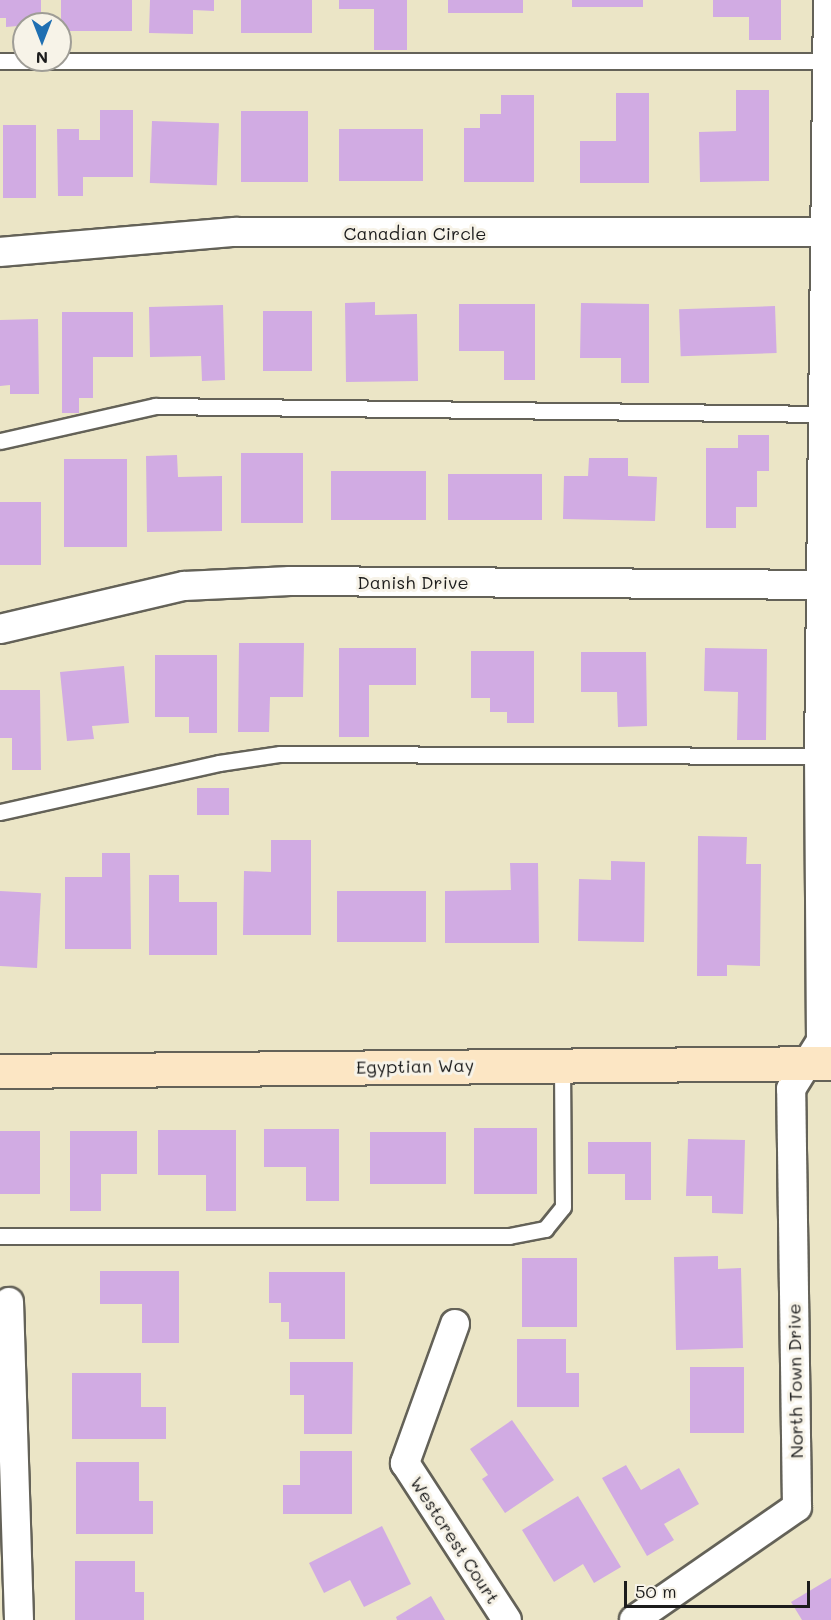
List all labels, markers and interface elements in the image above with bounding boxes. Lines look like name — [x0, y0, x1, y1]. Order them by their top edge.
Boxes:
north arrow — [12, 12, 72, 72]
text: N — [36, 48, 48, 69]
street label: Canadian Circle — [344, 222, 486, 244]
street label: Danish Drive — [357, 571, 469, 593]
street label: Egyptian Way — [356, 1054, 474, 1078]
street label: North Town Drive — [783, 1303, 807, 1459]
street label: Westcrest Court — [406, 1472, 504, 1608]
scale bar — [627, 1569, 813, 1607]
text: 50 m — [635, 1579, 677, 1603]

